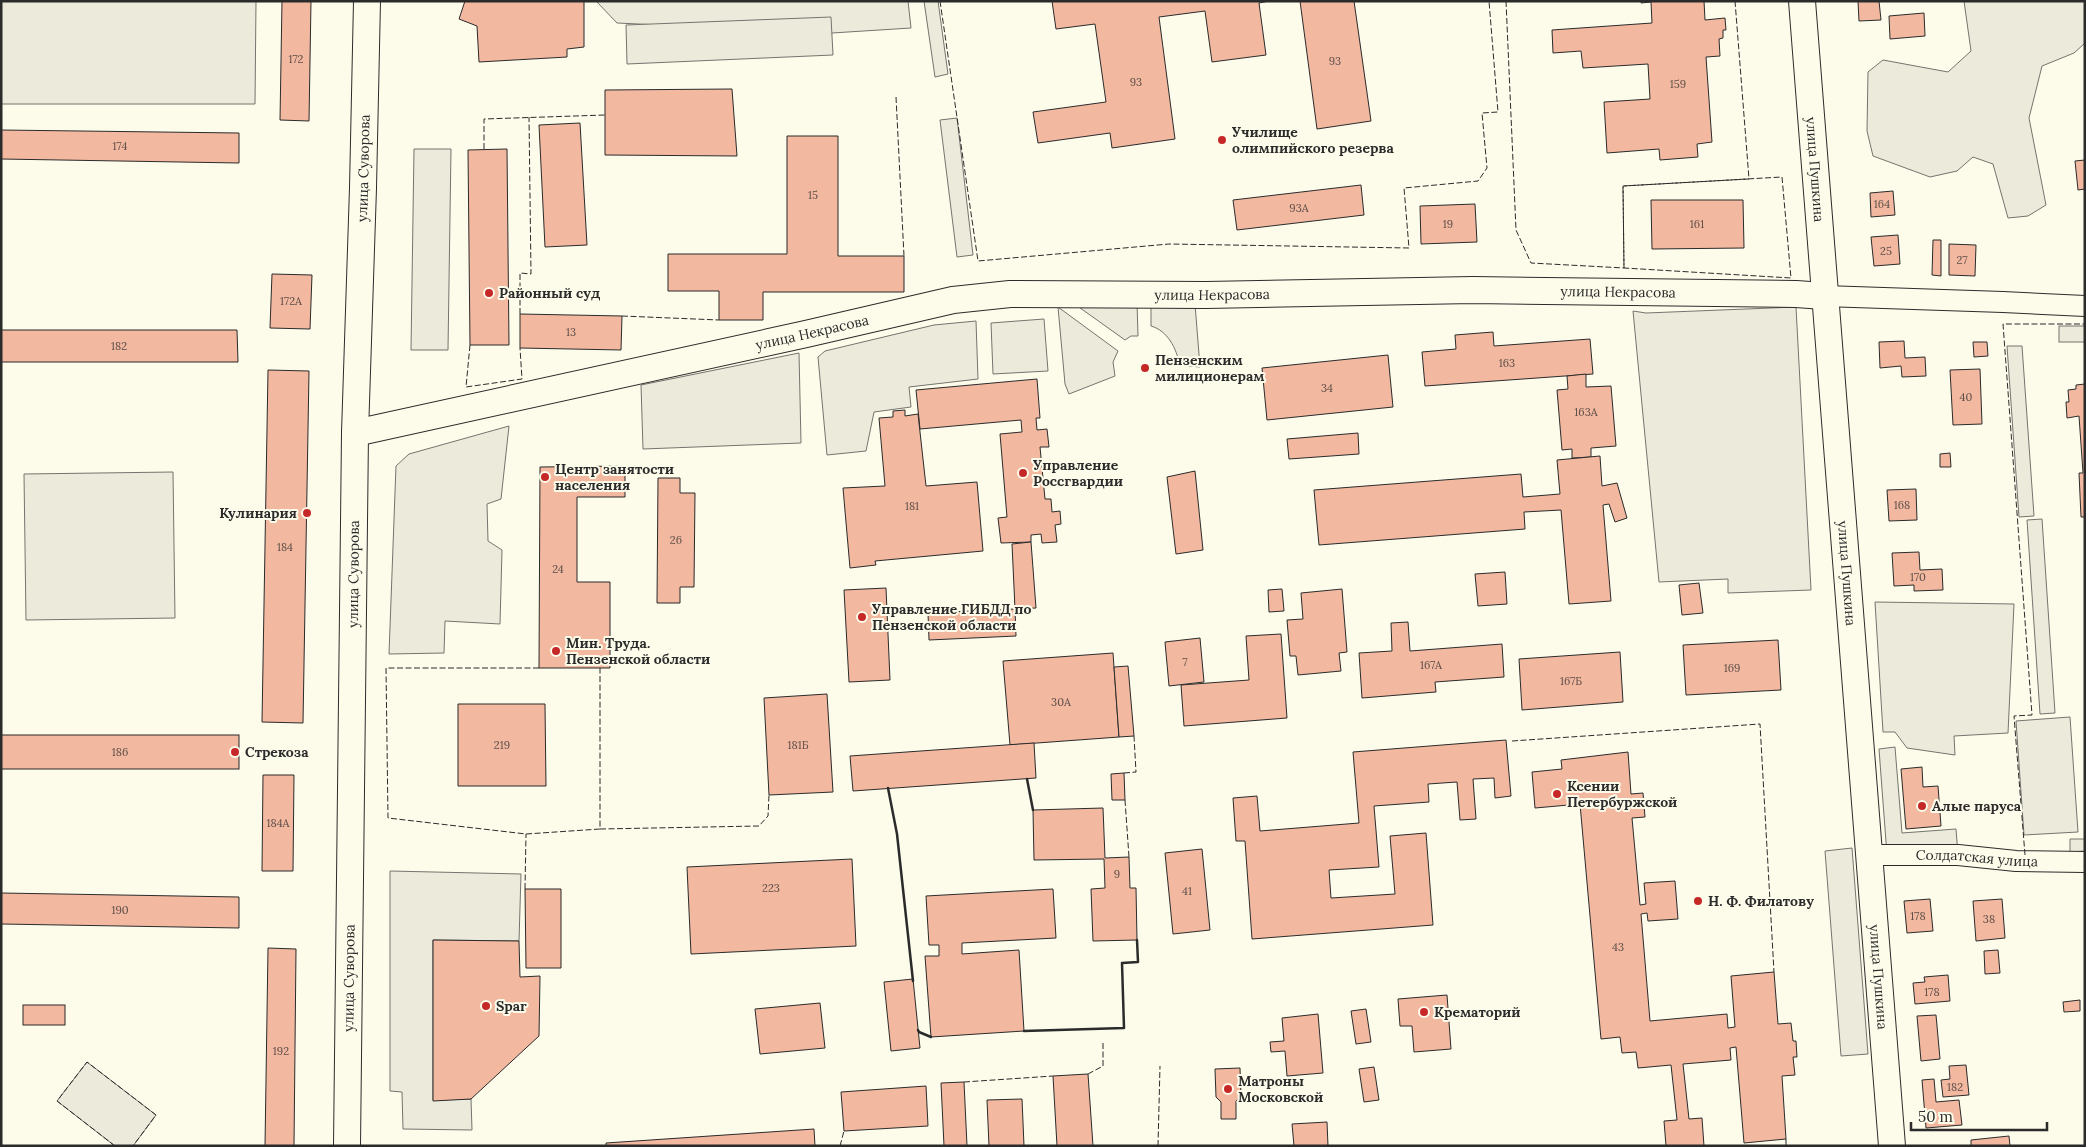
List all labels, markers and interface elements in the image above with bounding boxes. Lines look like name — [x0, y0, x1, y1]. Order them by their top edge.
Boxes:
house number: 172 — [289, 52, 304, 66]
house number: 93 — [1329, 54, 1341, 68]
house number: 93 — [1130, 75, 1142, 89]
house number: 159 — [1670, 77, 1686, 91]
street label: улица Суворова — [353, 114, 374, 222]
street label: улица Пушкина — [1802, 116, 1828, 223]
place label: Училище олимпийского резерва — [1232, 123, 1394, 157]
marker: Училище олимпийского резерва — [1216, 134, 1228, 146]
house number: 174 — [113, 139, 127, 153]
house number: 15 — [808, 188, 818, 202]
house number: 164 — [1874, 197, 1890, 211]
house number: 93А — [1289, 201, 1310, 215]
house number: 19 — [1443, 217, 1453, 231]
house number: 161 — [1690, 217, 1704, 231]
house number: 25 — [1880, 244, 1892, 258]
house number: 27 — [1957, 253, 1967, 267]
street label: улица Некрасова — [1560, 282, 1676, 302]
place label: Районный суд — [499, 284, 600, 302]
street label: улица Некрасова — [1154, 285, 1270, 304]
marker: Районный суд — [483, 287, 495, 299]
house number: 172А — [280, 294, 303, 308]
street label: улица Некрасова — [754, 311, 870, 354]
house number: 13 — [566, 325, 576, 339]
house number: 182 — [111, 339, 127, 353]
place label: Пензенским милиционерам — [1155, 351, 1265, 385]
house number: 163 — [1499, 356, 1515, 370]
marker: Пензенским милиционерам — [1139, 362, 1151, 374]
house number: 34 — [1321, 381, 1333, 395]
house number: 40 — [1960, 390, 1973, 404]
house number: 163А — [1574, 405, 1599, 419]
place label: Управление Россгвардии — [1033, 456, 1123, 490]
place label: Центр занятости населения — [555, 460, 674, 494]
marker: Управление Россгвардии — [1017, 467, 1029, 479]
marker: Центр занятости населения — [539, 471, 551, 483]
house number: 168 — [1894, 498, 1910, 512]
house number: 181 — [905, 499, 919, 513]
place label: Кулинария — [219, 504, 297, 522]
marker: Кулинария — [301, 507, 313, 519]
street label: улица Суворова — [344, 520, 363, 628]
street label: улица Пушкина — [1834, 520, 1860, 627]
house number: 26 — [670, 533, 682, 547]
house number: 184 — [277, 540, 293, 554]
house number: 24 — [552, 562, 564, 576]
house number: 170 — [1910, 570, 1926, 584]
place label: Управление ГИБДД по Пензенской области — [872, 600, 1032, 634]
marker: Управление ГИБДД по Пензенской области — [856, 611, 868, 623]
place label: Мин. Труда. Пензенской области — [566, 634, 710, 668]
marker: Мин. Труда. Пензенской области — [550, 645, 562, 657]
house number: 7 — [1182, 655, 1188, 669]
house number: 167А — [1420, 658, 1443, 672]
house number: 169 — [1724, 661, 1740, 675]
house number: 167Б — [1560, 674, 1582, 688]
house number: 30А — [1051, 695, 1072, 709]
house number: 219 — [494, 738, 510, 752]
house number: 181Б — [787, 738, 809, 752]
place label: Стрекоза — [245, 743, 309, 761]
house number: 186 — [112, 745, 128, 759]
marker: Стрекоза — [229, 746, 241, 758]
place label: Ксении Петербуржской — [1567, 777, 1677, 811]
marker: Ксении Петербуржской — [1551, 788, 1563, 800]
place label: Алые паруса — [1932, 797, 2022, 815]
marker: Алые паруса — [1916, 800, 1928, 812]
house number: 184А — [266, 816, 291, 830]
street label: Солдатская улица — [1916, 846, 2038, 870]
house number: 9 — [1114, 867, 1120, 881]
house number: 223 — [762, 881, 780, 895]
house number: 41 — [1182, 884, 1192, 898]
place label: Н. Ф. Филатову — [1708, 892, 1814, 910]
marker: Н. Ф. Филатову — [1692, 895, 1704, 907]
house number: 190 — [111, 903, 129, 917]
house number: 178 — [1910, 909, 1926, 923]
house number: 38 — [1983, 912, 1995, 926]
street label: улица Суворова — [339, 924, 358, 1032]
street label: улица Пушкина — [1866, 924, 1892, 1030]
house number: 43 — [1612, 940, 1624, 954]
house number: 178 — [1924, 985, 1940, 999]
place label: Spar — [496, 997, 527, 1015]
marker: Spar — [480, 1000, 492, 1012]
place label: Крематорий — [1434, 1003, 1521, 1021]
marker: Крематорий — [1418, 1006, 1430, 1018]
house number: 192 — [273, 1044, 289, 1058]
place label: Матроны Московской — [1238, 1072, 1323, 1106]
house number: 182 — [1947, 1080, 1963, 1094]
marker: Матроны Московской — [1222, 1083, 1234, 1095]
scale bar — [1911, 1100, 2047, 1132]
text: 50 m — [1918, 1107, 1953, 1126]

